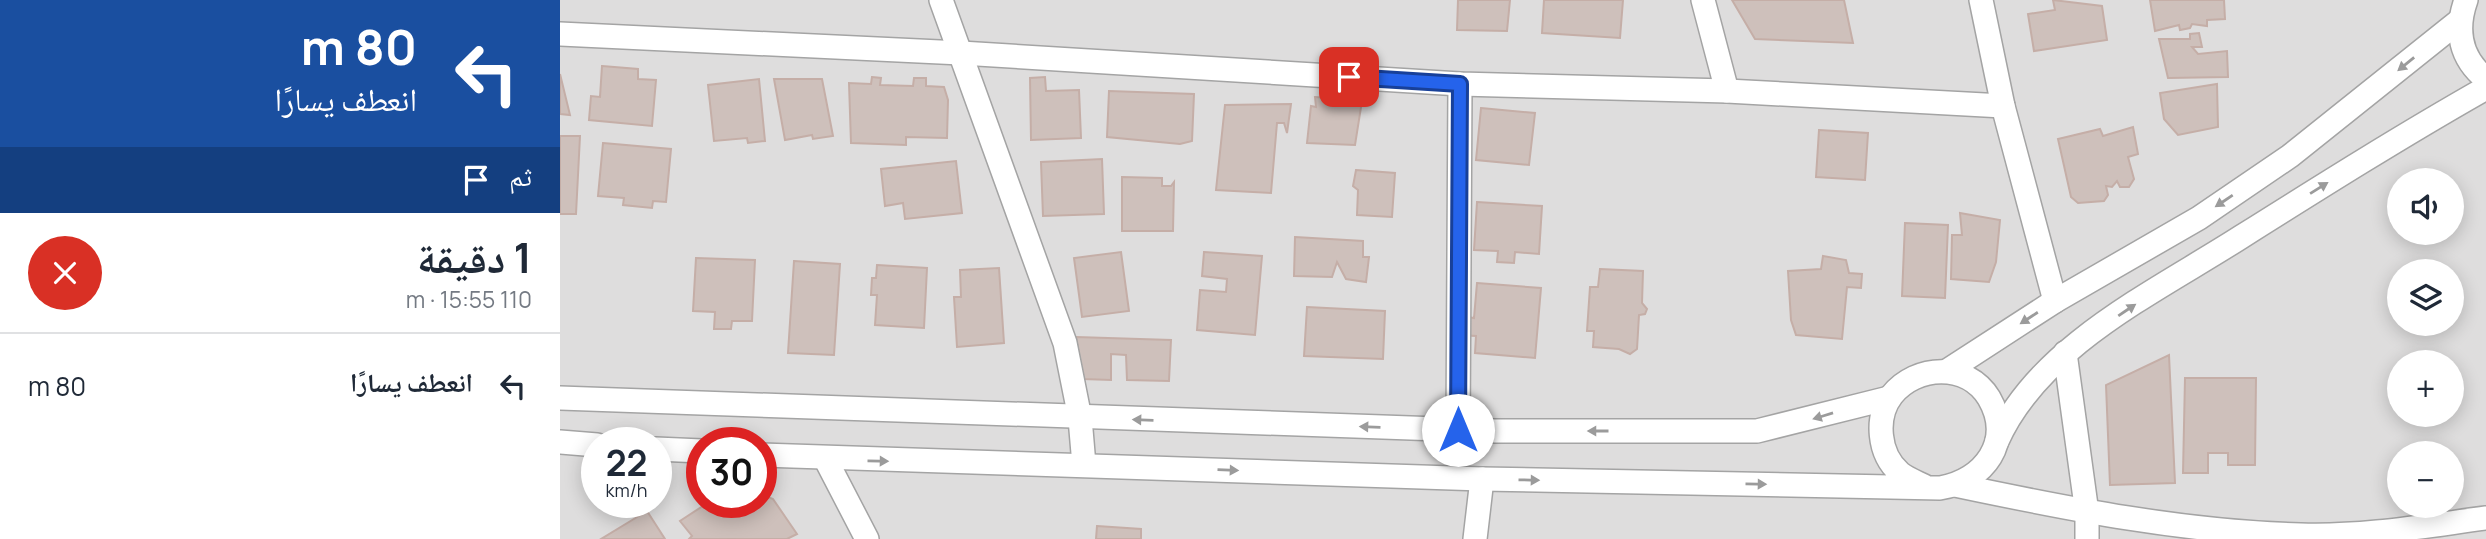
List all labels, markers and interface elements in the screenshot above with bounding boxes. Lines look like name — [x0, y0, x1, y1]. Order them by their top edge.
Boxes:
text: 80 m — [301, 13, 417, 80]
icon: left — [441, 28, 532, 119]
pin — [1319, 47, 1379, 107]
one-way arrow — [2397, 56, 2414, 71]
icon: arrive — [1330, 58, 1368, 96]
text: انعطف يسارًا — [274, 77, 417, 121]
text: ثم — [509, 158, 532, 194]
icon: arrive — [457, 161, 495, 199]
map controls — [2387, 168, 2464, 518]
button: sound — [2387, 168, 2464, 245]
one-way arrow — [2309, 181, 2328, 194]
one-way arrow — [2214, 194, 2234, 207]
text: 1 دقيقة — [417, 228, 532, 286]
button: close — [28, 236, 102, 310]
button: layers — [2387, 259, 2464, 336]
text: 110 m · 15:55 — [406, 283, 532, 315]
one-way arrow — [2117, 304, 2136, 317]
one-way arrow — [2020, 311, 2038, 325]
button: + — [2387, 350, 2464, 427]
text: انعطف يسارًا — [350, 364, 473, 400]
icon: left — [494, 367, 532, 405]
text: 80 m — [28, 368, 86, 404]
position arrow — [1421, 393, 1495, 467]
one-way arrow — [1813, 412, 1834, 422]
one-way arrow — [1131, 415, 1153, 426]
one-way arrow — [1359, 421, 1381, 433]
one-way arrow — [1586, 425, 1608, 437]
speed limit sign: 30 — [686, 427, 777, 518]
text: 22 — [606, 439, 647, 487]
button: − — [2387, 441, 2464, 518]
one-way arrow — [868, 455, 890, 466]
one-way arrow — [1217, 464, 1239, 475]
one-way arrow — [1518, 474, 1540, 486]
text: km/h — [606, 478, 647, 502]
one-way arrow — [1746, 479, 1768, 490]

